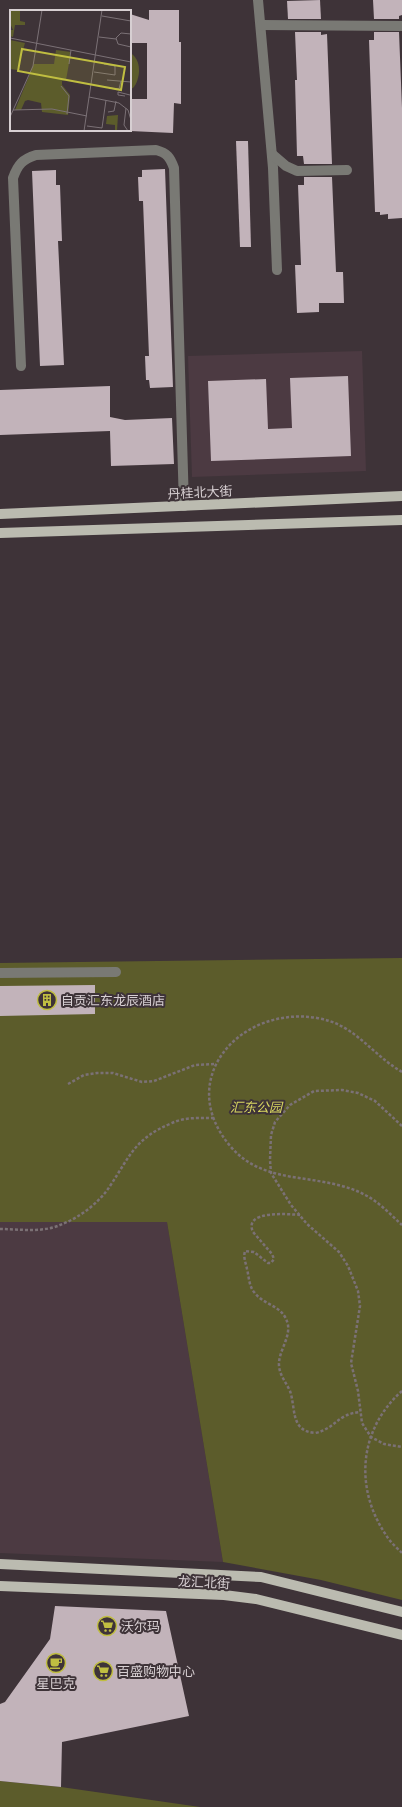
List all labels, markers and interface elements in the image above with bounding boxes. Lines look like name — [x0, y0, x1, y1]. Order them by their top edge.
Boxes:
inset map — [10, 10, 131, 131]
street label: 丹桂北大街 — [167, 482, 233, 503]
building icon: 自贡汇东龙辰酒店 — [36, 989, 58, 1011]
place label: 自贡汇东龙辰酒店 — [61, 992, 165, 1009]
park label: 汇东公园 — [230, 1099, 284, 1116]
street label: 龙汇北街 — [178, 1573, 230, 1592]
supermarket icon: 沃尔玛 — [96, 1615, 118, 1637]
place label: 沃尔玛 — [121, 1618, 160, 1635]
cafe icon: 星巴克 — [45, 1652, 67, 1674]
supermarket icon: 百盛购物中心 — [92, 1660, 114, 1682]
place label: 百盛购物中心 — [117, 1663, 195, 1680]
place label: 星巴克 — [36, 1675, 76, 1692]

